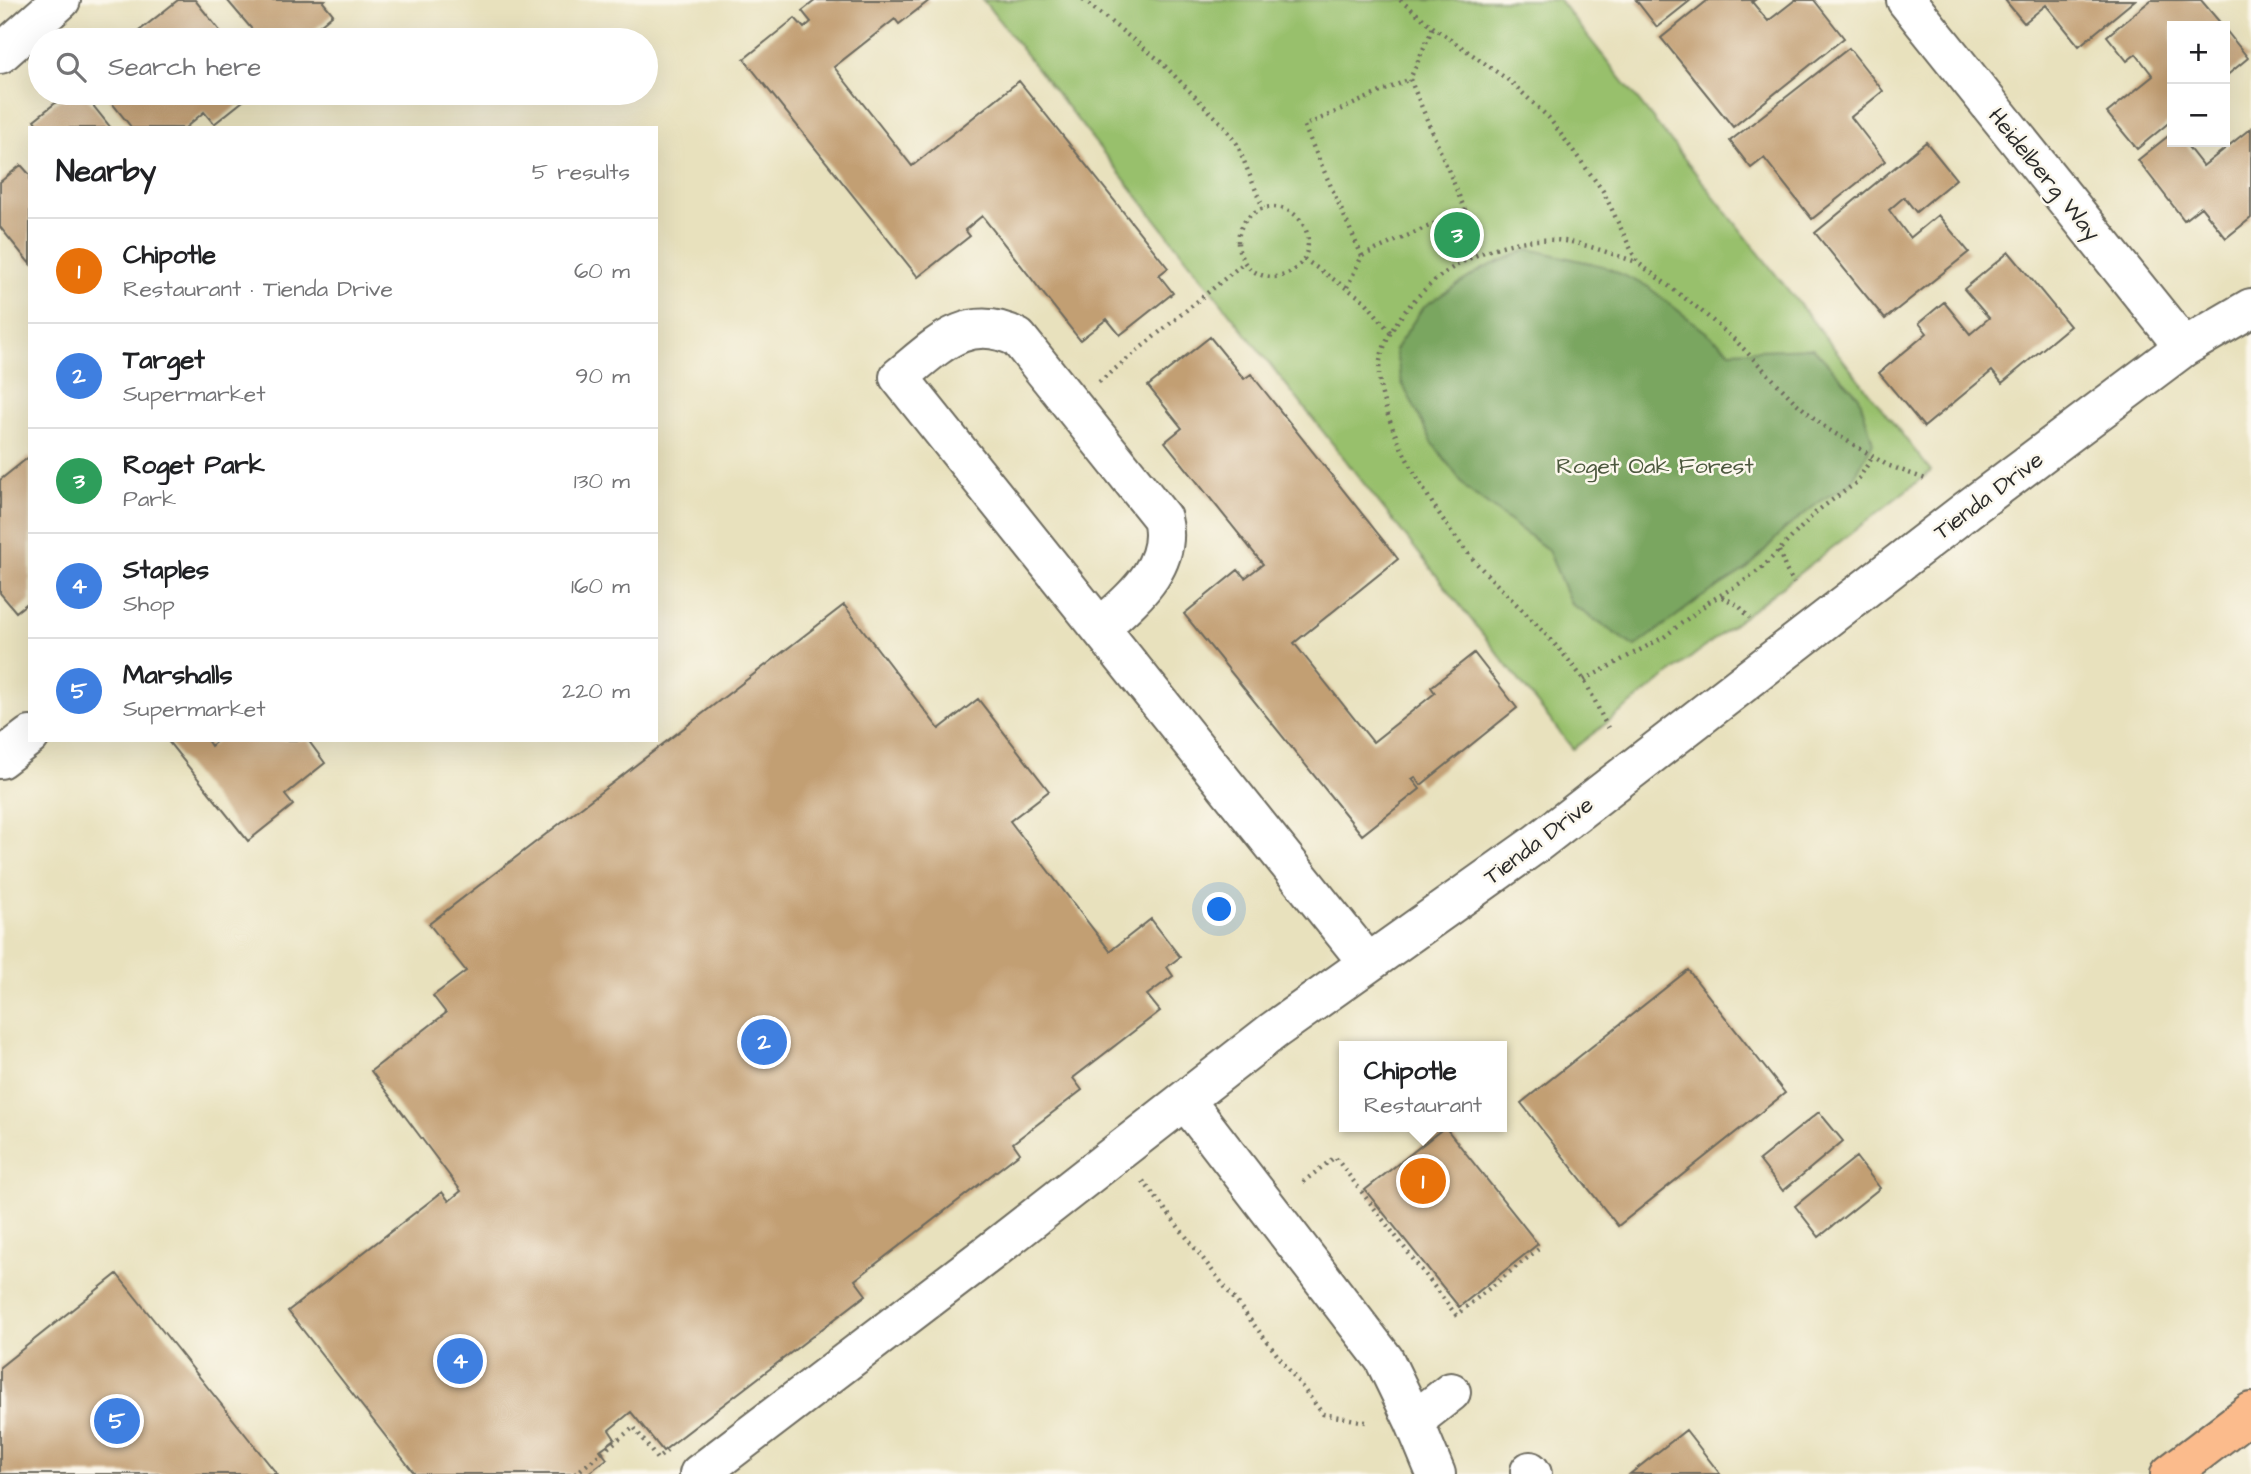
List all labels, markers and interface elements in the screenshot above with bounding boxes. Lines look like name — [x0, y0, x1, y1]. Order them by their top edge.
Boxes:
map controls — [2167, 21, 2230, 147]
button: + — [2167, 21, 2230, 84]
search box — [28, 28, 658, 105]
icon: search — [52, 48, 90, 86]
text: Search here — [108, 49, 261, 85]
button: − — [2167, 84, 2230, 147]
street label: Heidelberg Way — [1980, 101, 2108, 249]
text: Nearby — [56, 151, 156, 193]
text: 5 results — [532, 156, 630, 188]
pin: 3 — [1434, 209, 1480, 261]
text: Chipotle — [123, 237, 216, 273]
text: 1 — [78, 255, 80, 287]
text: 60 m — [574, 255, 630, 287]
text: Restaurant · Tienda Drive — [123, 273, 393, 305]
text: Target — [123, 342, 205, 378]
text: 2 — [72, 360, 86, 392]
text: 90 m — [575, 360, 630, 392]
text: Supermarket — [123, 378, 266, 410]
street label: Tienda Drive — [1927, 444, 2050, 548]
text: Roget Park — [123, 447, 265, 483]
park label: Roget Oak Forest — [1556, 450, 1754, 483]
text: 3 — [73, 465, 85, 497]
text: 130 m — [574, 465, 630, 497]
text: Park — [123, 483, 176, 515]
text: Staples — [123, 552, 209, 588]
text: 4 — [71, 570, 87, 602]
text: 160 m — [571, 570, 630, 602]
text: Shop — [123, 588, 175, 620]
text: Marshalls — [123, 657, 232, 693]
text: 5 — [71, 675, 87, 707]
text: 220 m — [562, 675, 630, 707]
text: Supermarket — [123, 693, 266, 725]
street label: Tienda Drive — [1477, 789, 1600, 893]
your location — [1202, 892, 1236, 926]
pin: 2 — [741, 1016, 787, 1068]
popup — [1339, 1041, 1507, 1132]
text: Chipotle — [1364, 1053, 1457, 1089]
text: Restaurant — [1364, 1089, 1482, 1121]
pin: 1 — [1400, 1155, 1446, 1207]
pin: 4 — [437, 1335, 483, 1387]
pin: 5 — [94, 1395, 140, 1447]

